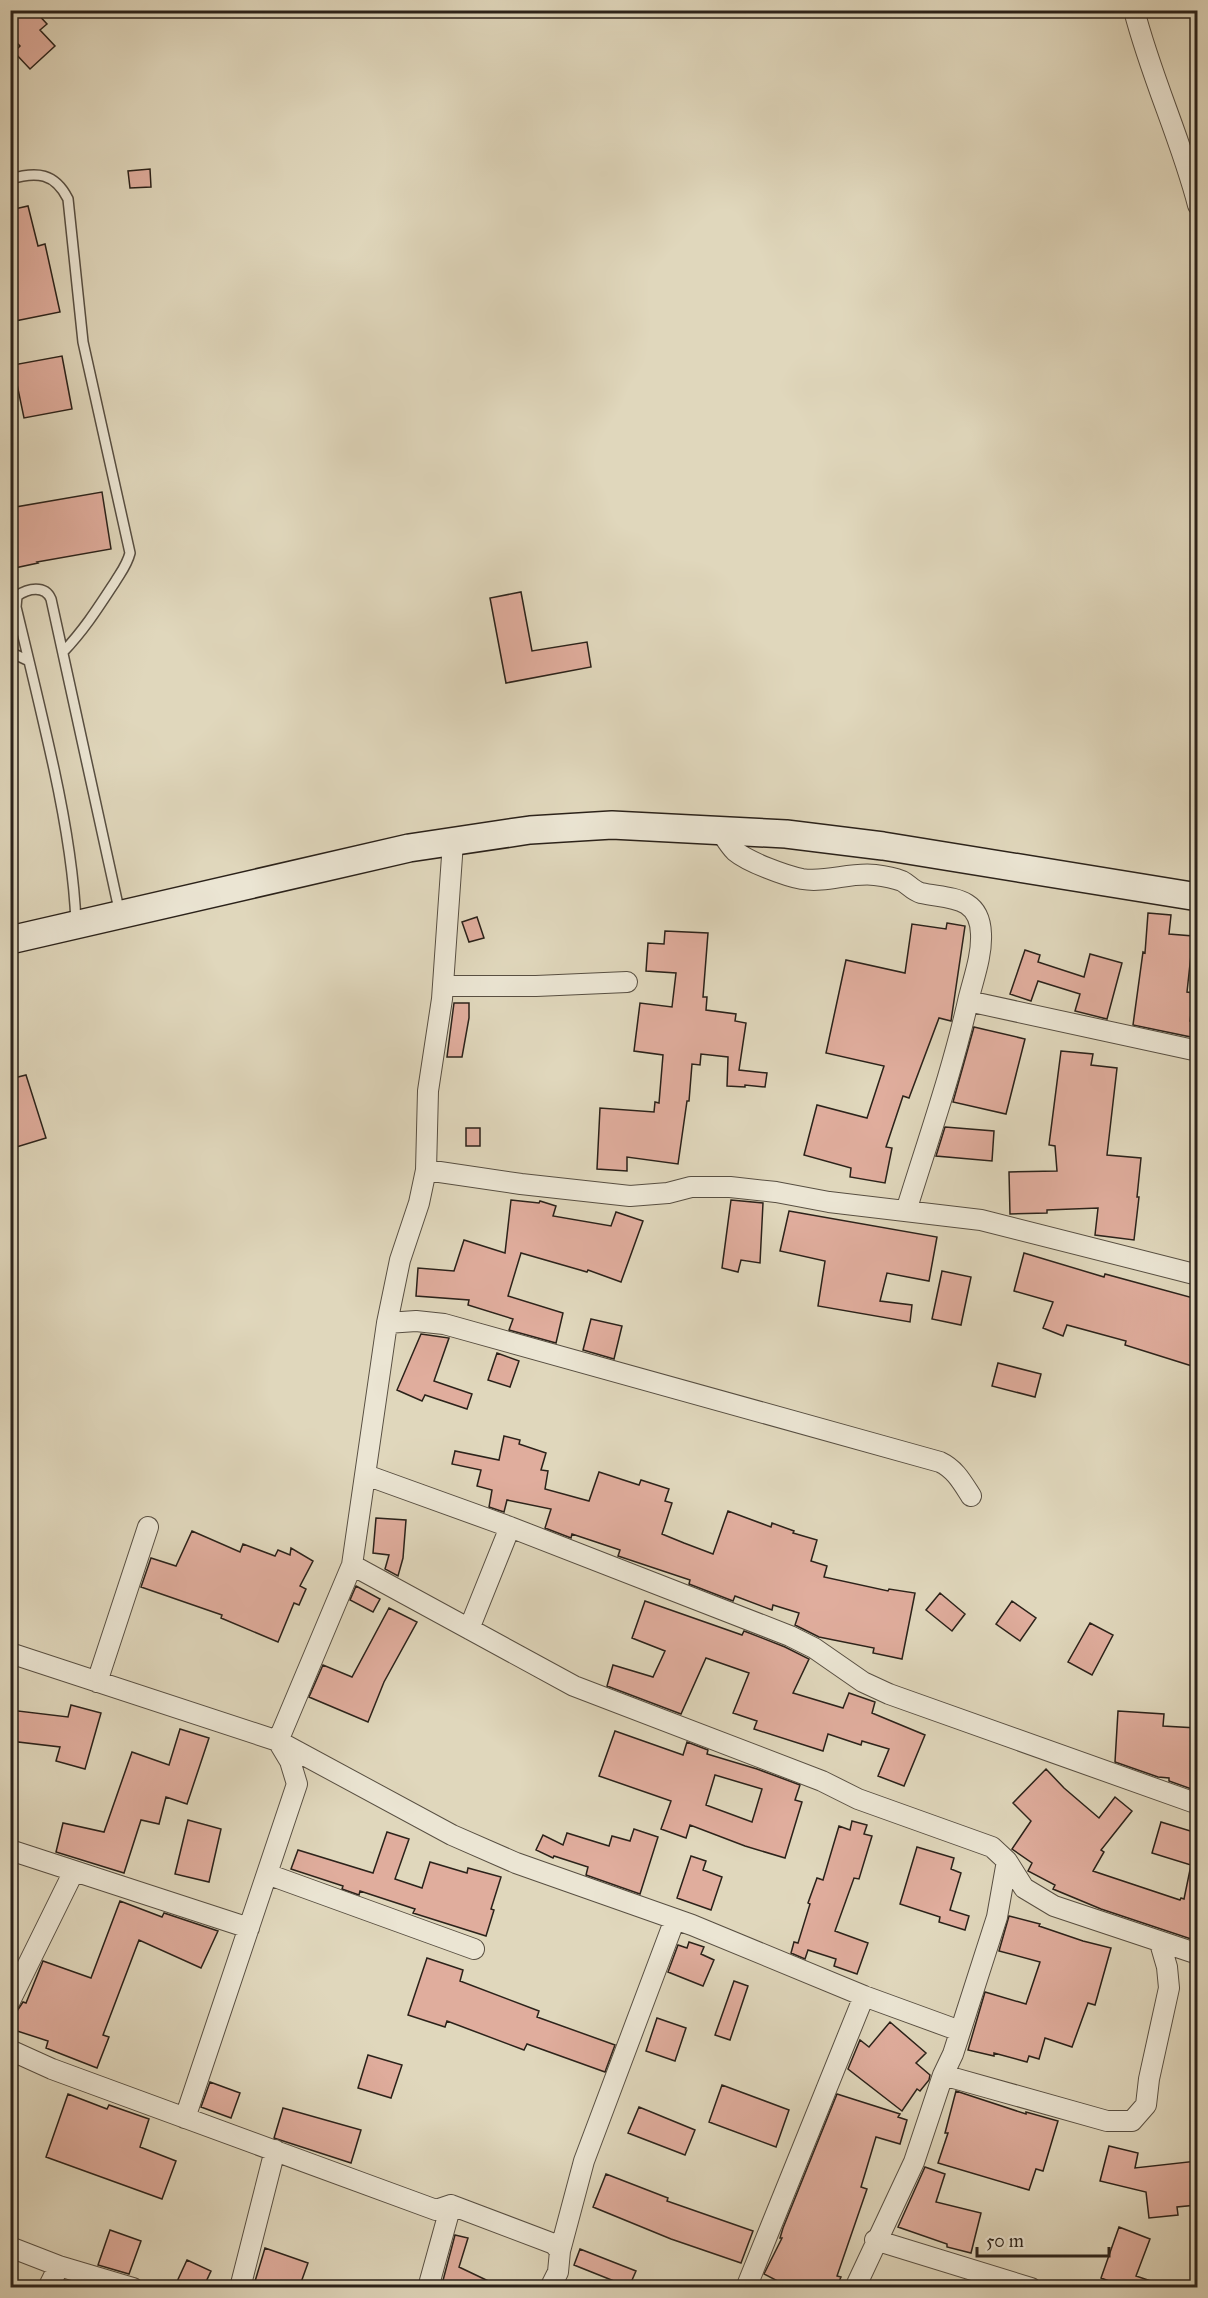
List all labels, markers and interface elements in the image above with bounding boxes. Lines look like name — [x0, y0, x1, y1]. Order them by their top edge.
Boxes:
scale bar — [977, 2220, 1109, 2258]
text: 50 m — [986, 2230, 1024, 2252]

